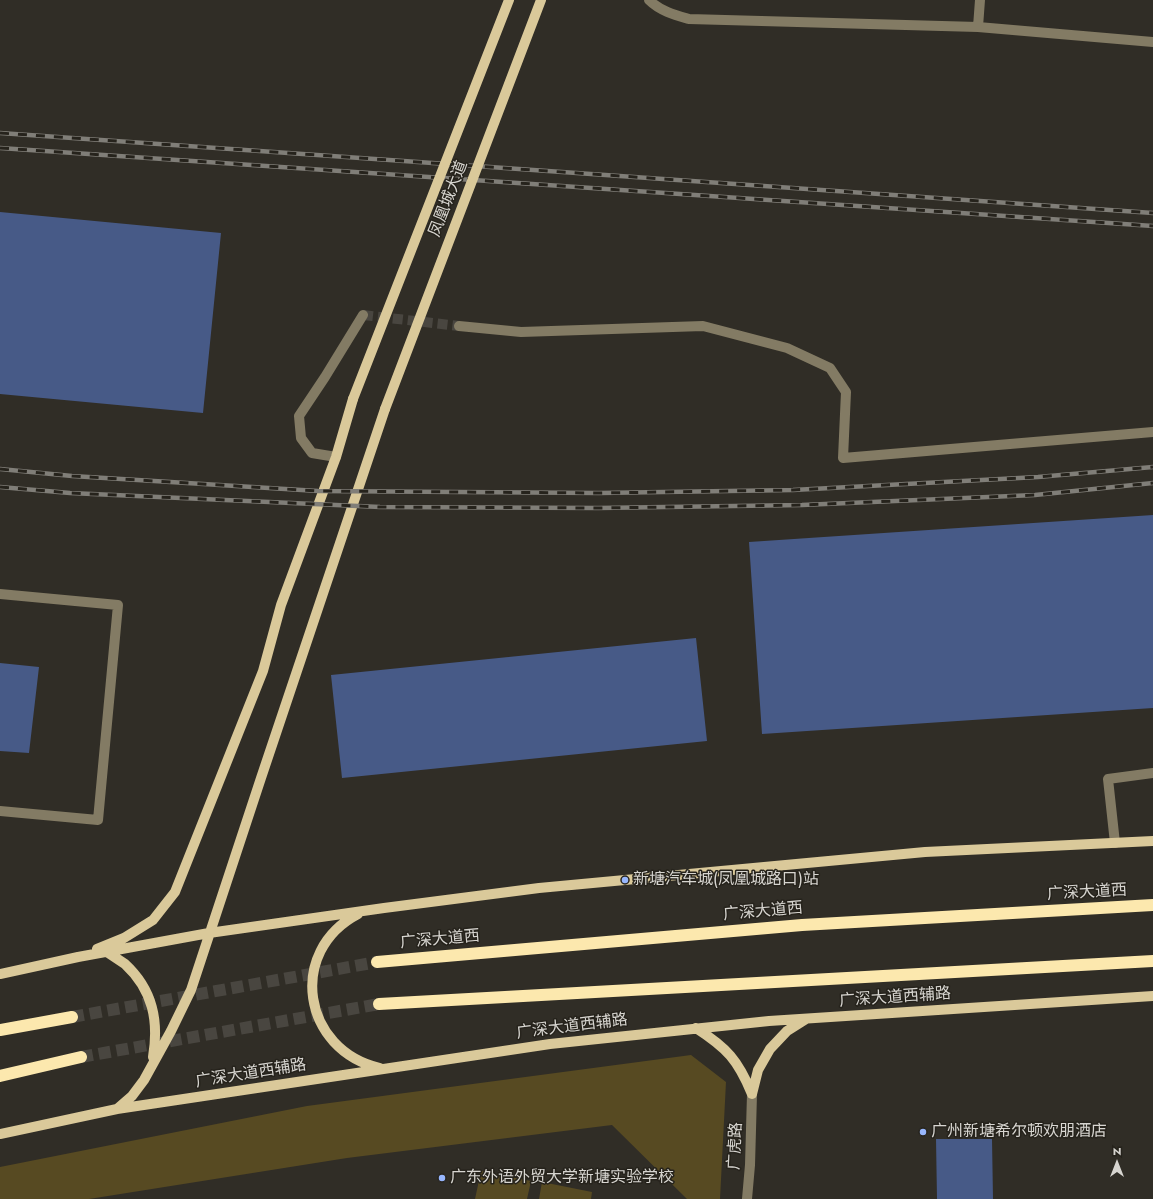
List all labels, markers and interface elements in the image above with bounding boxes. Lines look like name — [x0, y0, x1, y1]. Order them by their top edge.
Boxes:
street label: 凤凰城大道 — [426, 158, 472, 240]
place label: 新塘汽车城(凤凰城路口)站 — [633, 870, 819, 890]
marker: 新塘汽车城(凤凰城路口)站 — [620, 875, 630, 885]
street label: 广深大道西 — [1047, 881, 1127, 905]
street label: 广深大道西 — [722, 899, 804, 925]
street label: 广深大道西 — [399, 927, 481, 953]
street label: 广深大道西辅路 — [838, 985, 952, 1011]
street label: 广深大道西辅路 — [515, 1011, 629, 1043]
street label: 广深大道西辅路 — [194, 1056, 308, 1092]
street label: 广虎路 — [725, 1122, 747, 1170]
place label: 广州新塘希尔顿欢朋酒店 — [931, 1122, 1107, 1142]
marker: 广州新塘希尔顿欢朋酒店 — [918, 1127, 928, 1137]
north arrow — [1097, 1143, 1137, 1183]
text: N — [1113, 1143, 1121, 1159]
place label: 广东外语外贸大学新塘实验学校 — [450, 1168, 674, 1188]
marker: 广东外语外贸大学新塘实验学校 — [437, 1173, 447, 1183]

